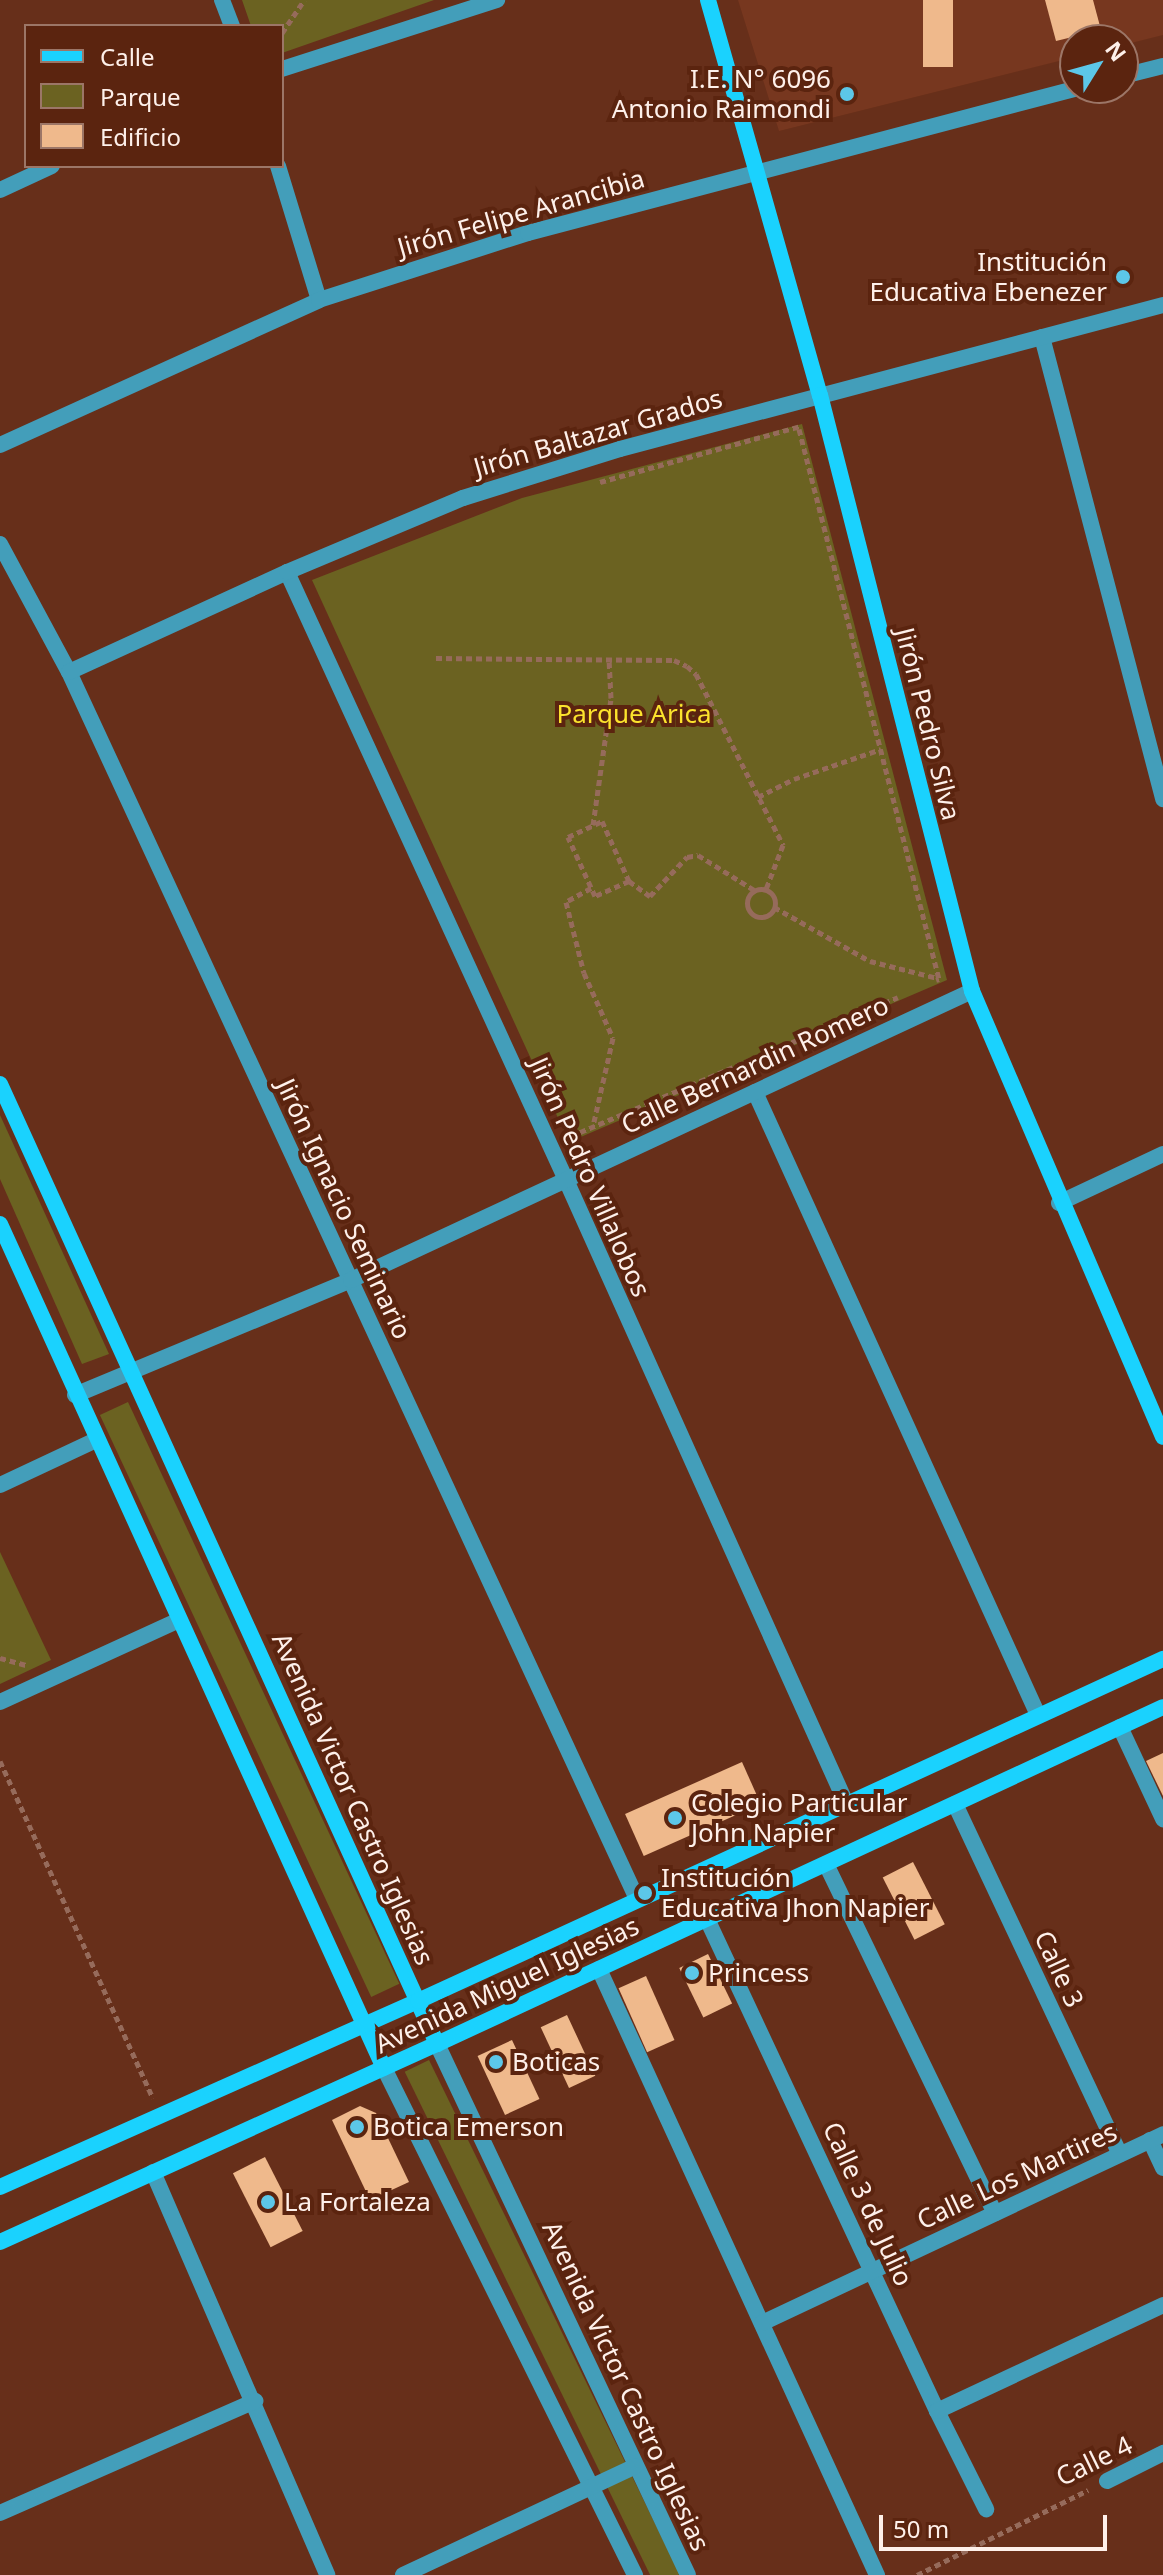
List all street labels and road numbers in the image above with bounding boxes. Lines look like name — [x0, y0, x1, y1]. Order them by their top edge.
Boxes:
street label: Jirón Felipe Arancibia — [394, 163, 648, 263]
street label: Jirón Baltazar Grados — [470, 383, 726, 483]
street label: Jirón Pedro Silva — [889, 625, 967, 823]
street label: Calle Bernardin Romero — [616, 989, 894, 1141]
street label: Jirón Pedro Villalobos — [523, 1053, 657, 1301]
street label: Jirón Ignacio Seminario — [270, 1074, 418, 1344]
street label: Avenida Victor Castro Iglesias — [266, 1628, 440, 1970]
street label: Avenida Miguel Iglesias — [370, 1910, 644, 2060]
street label: Calle 3 — [1028, 1926, 1090, 2012]
street label: Calle Los Martires — [912, 2116, 1122, 2236]
street label: Calle 3 de Julio — [816, 2117, 920, 2291]
street label: Avenida Victor Castro Iglesias — [536, 2216, 716, 2556]
street label: Calle 4 — [1051, 2429, 1137, 2493]

